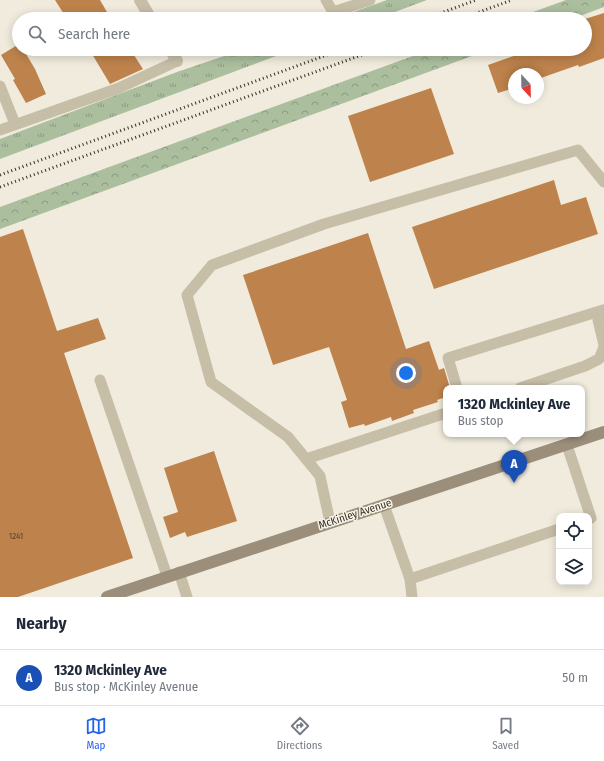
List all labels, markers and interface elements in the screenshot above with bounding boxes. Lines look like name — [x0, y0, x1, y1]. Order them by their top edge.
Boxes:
search box — [12, 12, 592, 56]
icon: search — [26, 23, 48, 45]
text: Search here — [58, 25, 130, 43]
north arrow — [508, 68, 544, 104]
your location — [396, 363, 416, 383]
popup — [443, 385, 585, 437]
text: 1320 Mckinley Ave — [458, 395, 570, 413]
text: Bus stop — [458, 413, 504, 428]
pin: A — [501, 450, 527, 483]
street label: McKinley Avenue — [317, 496, 393, 532]
map controls — [556, 513, 592, 585]
button: locate — [556, 513, 592, 549]
house number: 1241 — [9, 531, 23, 541]
button: layers — [556, 549, 592, 585]
text: Nearby — [16, 613, 67, 634]
text: 1320 Mckinley Ave — [54, 661, 167, 679]
text: A — [25, 670, 33, 685]
text: 50 m — [562, 670, 588, 685]
text: Bus stop · McKinley Avenue — [54, 679, 198, 694]
tab: Map — [85, 715, 107, 752]
tab: Directions — [277, 715, 322, 752]
tab: Saved — [492, 715, 519, 752]

